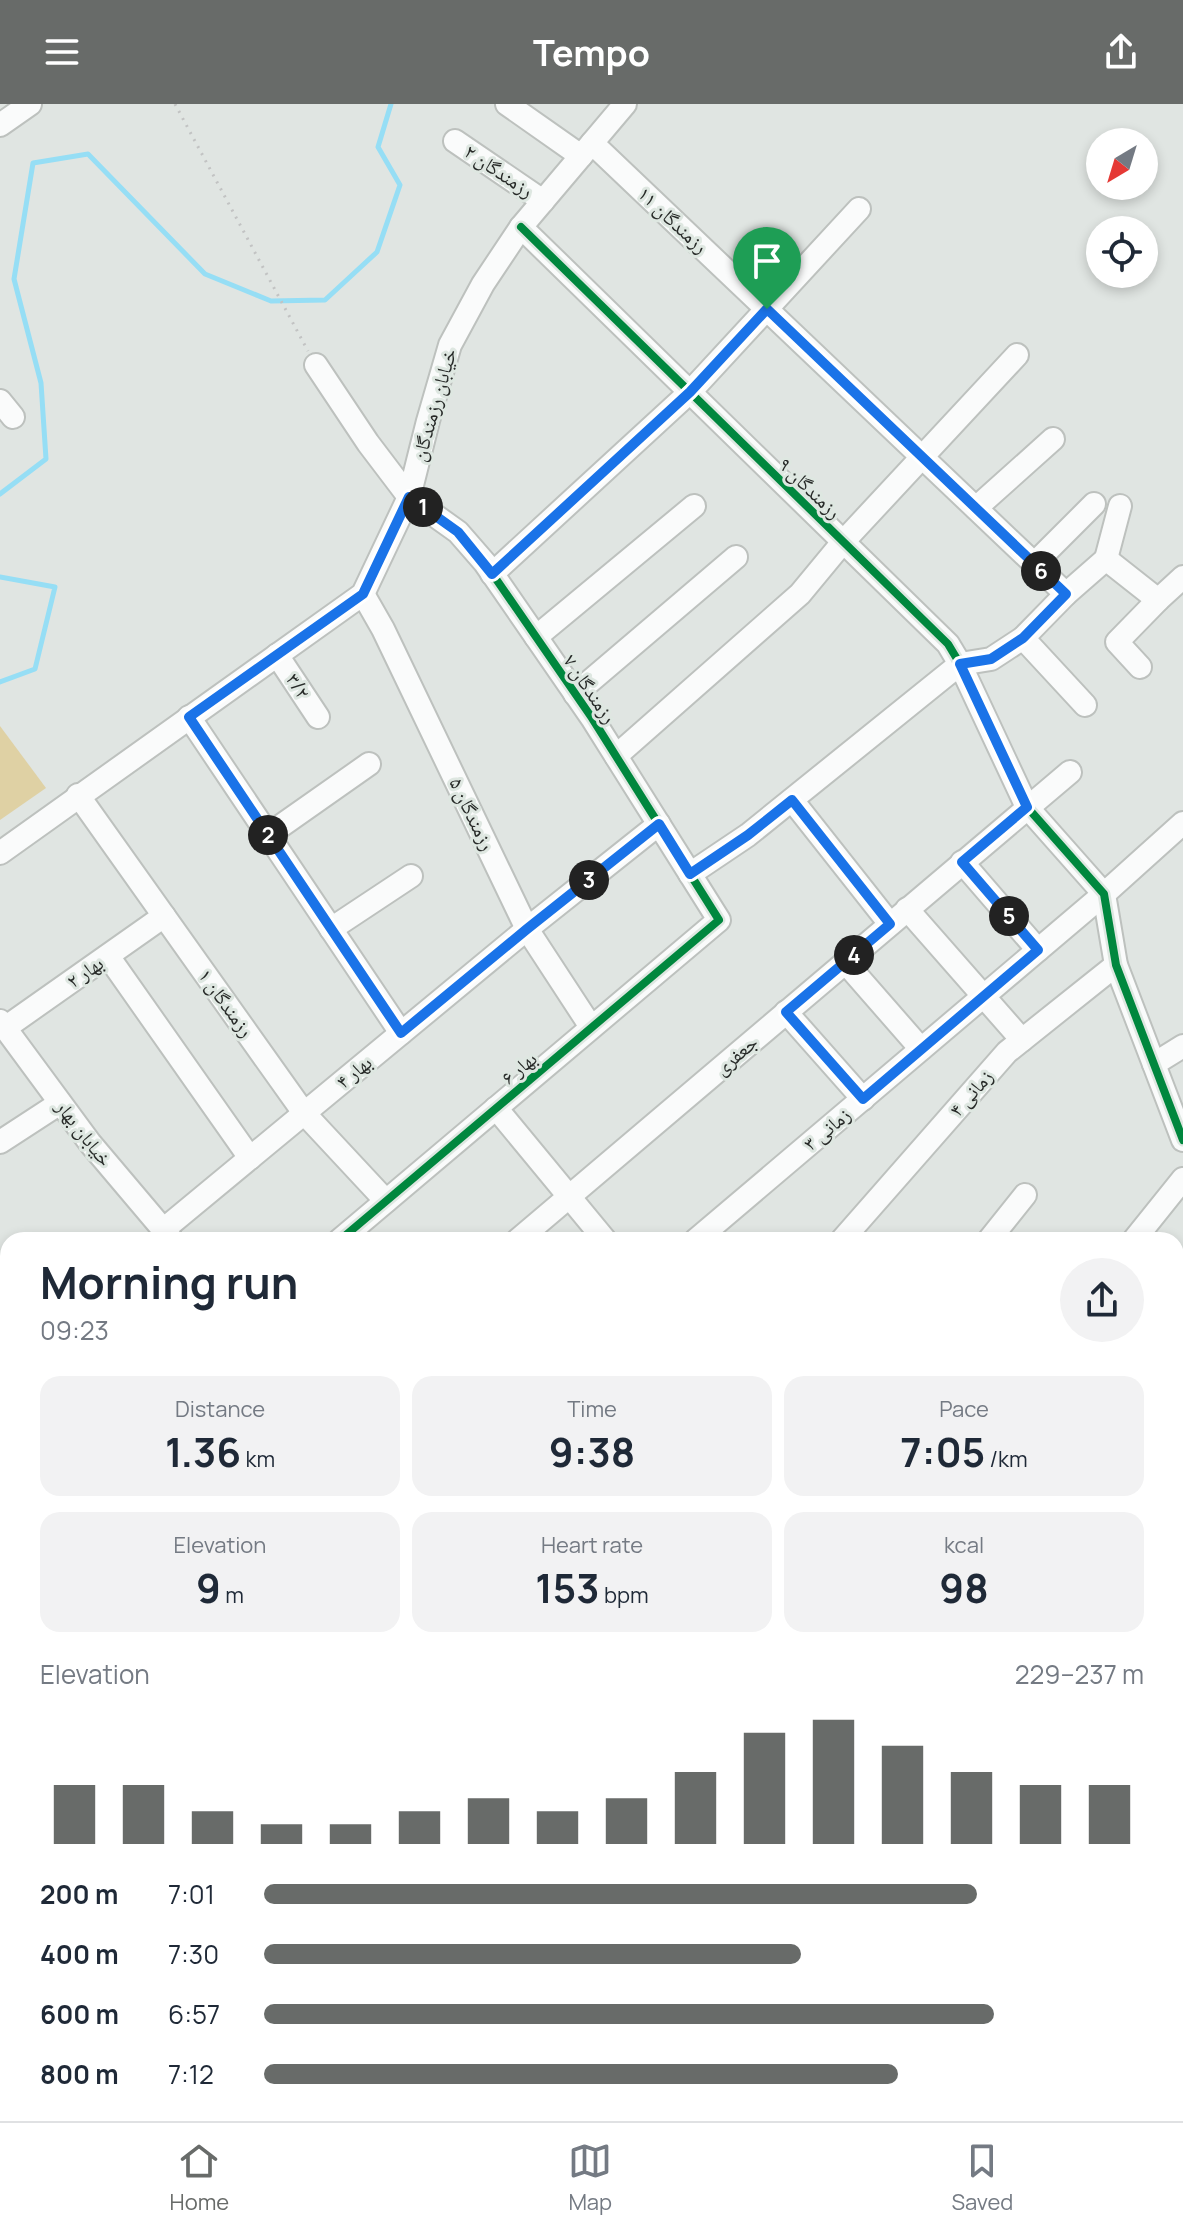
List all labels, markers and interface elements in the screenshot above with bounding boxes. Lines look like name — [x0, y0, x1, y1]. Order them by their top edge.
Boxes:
text: Tempo — [533, 28, 650, 77]
icon: menu — [40, 30, 84, 74]
icon: share — [1099, 30, 1143, 74]
north arrow — [1086, 128, 1158, 200]
map controls — [1086, 128, 1158, 288]
street label: رزمندگان ۲ — [459, 138, 539, 204]
street label: رزمندگان ۱۱ — [632, 180, 714, 259]
button: locate — [1086, 216, 1158, 288]
pin — [733, 227, 801, 309]
icon: arrive — [745, 239, 789, 283]
street label: خیابان رزمندگان — [405, 345, 463, 464]
street label: رزمندگان ۹ — [773, 451, 848, 524]
pin: 1 — [403, 487, 443, 527]
text: 1 — [418, 492, 428, 522]
pin: 6 — [1021, 551, 1061, 591]
text: 6 — [1034, 556, 1048, 586]
street label: رزمندگان ۷ — [557, 649, 623, 729]
street label: ۳/۲ — [280, 668, 317, 704]
street label: رزمندگان ۵ — [443, 773, 502, 855]
pin: 2 — [248, 815, 288, 855]
text: 2 — [261, 820, 275, 850]
pin: 3 — [569, 860, 609, 900]
text: 3 — [583, 865, 595, 895]
pin: 5 — [989, 896, 1029, 936]
text: 5 — [1003, 901, 1015, 931]
pin: 4 — [834, 935, 874, 975]
text: 4 — [847, 940, 861, 970]
street label: بهار ۲ — [61, 949, 108, 994]
street label: رزمندگان ۱ — [193, 963, 260, 1042]
street label: جعفری — [708, 1028, 763, 1081]
street label: بهار ۶ — [495, 1045, 542, 1090]
street label: بهار ۴ — [330, 1049, 377, 1094]
street label: زمانی ۴ — [943, 1063, 999, 1122]
street label: خیابان بهار — [49, 1093, 119, 1172]
street label: زمانی ۳ — [797, 1101, 856, 1156]
text: Morning run — [40, 1252, 298, 1312]
button: share — [1060, 1258, 1144, 1342]
text: 09:23 — [40, 1312, 109, 1348]
text: Distance — [175, 1394, 265, 1424]
text: Time — [567, 1394, 617, 1424]
text: Pace — [939, 1394, 989, 1424]
text: 1.36 — [165, 1424, 241, 1479]
text: 9:38 — [549, 1424, 635, 1479]
text: 7:05 — [900, 1424, 985, 1479]
text: km — [241, 1444, 275, 1474]
text: /km — [985, 1444, 1028, 1474]
text: Elevation — [174, 1530, 266, 1560]
text: Heart rate — [541, 1530, 643, 1560]
text: kcal — [944, 1530, 984, 1560]
text: 9 — [196, 1560, 221, 1615]
text: 153 — [535, 1560, 600, 1615]
text: 98 — [939, 1560, 989, 1615]
text: m — [221, 1580, 244, 1610]
text: bpm — [600, 1580, 649, 1610]
text: Elevation — [40, 1656, 150, 1692]
text: 229–237 m — [1015, 1656, 1144, 1692]
text: 200 m — [40, 1876, 118, 1912]
text: 7:01 — [168, 1876, 215, 1912]
text: 400 m — [40, 1936, 119, 1972]
text: 7:30 — [168, 1936, 219, 1972]
text: 600 m — [40, 1996, 119, 2032]
text: 6:57 — [168, 1996, 220, 2032]
text: 800 m — [40, 2056, 119, 2092]
text: 7:12 — [168, 2056, 214, 2092]
tab: Home — [170, 2139, 229, 2217]
tab: Map — [568, 2139, 612, 2217]
tab: Saved — [951, 2139, 1013, 2217]

